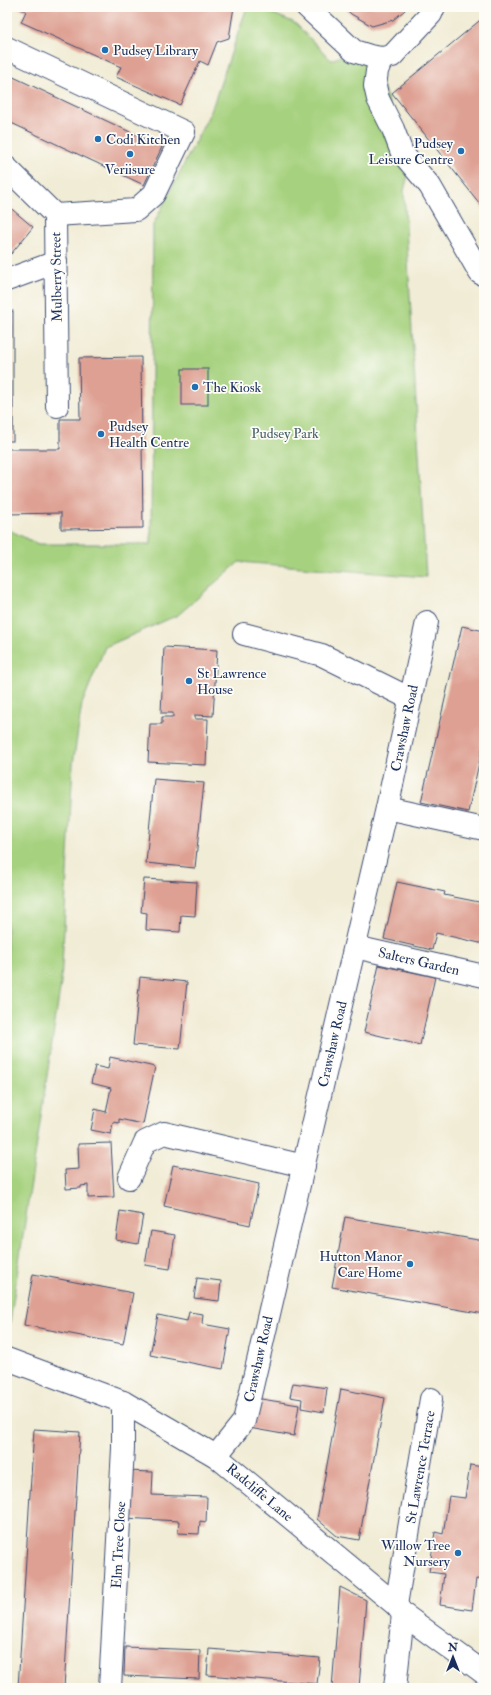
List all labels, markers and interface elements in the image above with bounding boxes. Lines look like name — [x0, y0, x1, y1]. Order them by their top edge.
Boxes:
place label: Pudsey Library — [113, 42, 199, 60]
marker: Pudsey Library — [100, 45, 110, 55]
place label: Codi Kitchen — [106, 131, 181, 148]
marker: Codi Kitchen — [93, 134, 103, 144]
place label: Pudsey Leisure Centre — [368, 135, 454, 168]
marker: Pudsey Leisure Centre — [456, 146, 466, 156]
marker: Veriisure — [125, 149, 135, 159]
place label: Veriisure — [105, 161, 155, 178]
street label: Mulberry Street — [47, 231, 67, 322]
place label: The Kiosk — [203, 379, 262, 396]
marker: The Kiosk — [190, 382, 200, 392]
place label: Pudsey Health Centre — [109, 418, 189, 451]
park label: Pudsey Park — [251, 425, 319, 443]
marker: Pudsey Health Centre — [96, 429, 106, 439]
place label: St Lawrence House — [197, 665, 267, 698]
marker: St Lawrence House — [184, 676, 194, 686]
street label: Crawshaw Road — [387, 683, 422, 773]
street label: Salters Garden — [377, 944, 461, 979]
street label: Crawshaw Road — [314, 999, 351, 1089]
place label: Hutton Manor Care Home — [319, 1248, 403, 1281]
marker: Hutton Manor Care Home — [405, 1259, 415, 1269]
street label: Crawshaw Road — [240, 1314, 277, 1404]
street label: St Lawrence Terrace — [402, 1409, 439, 1525]
street label: Radcliffe Lane — [223, 1460, 296, 1525]
street label: Elm Tree Close — [108, 1501, 129, 1589]
place label: Willow Tree Nursery — [380, 1537, 451, 1571]
marker: Willow Tree Nursery — [453, 1548, 463, 1558]
north arrow — [433, 1637, 473, 1677]
text: N — [447, 1641, 459, 1654]

